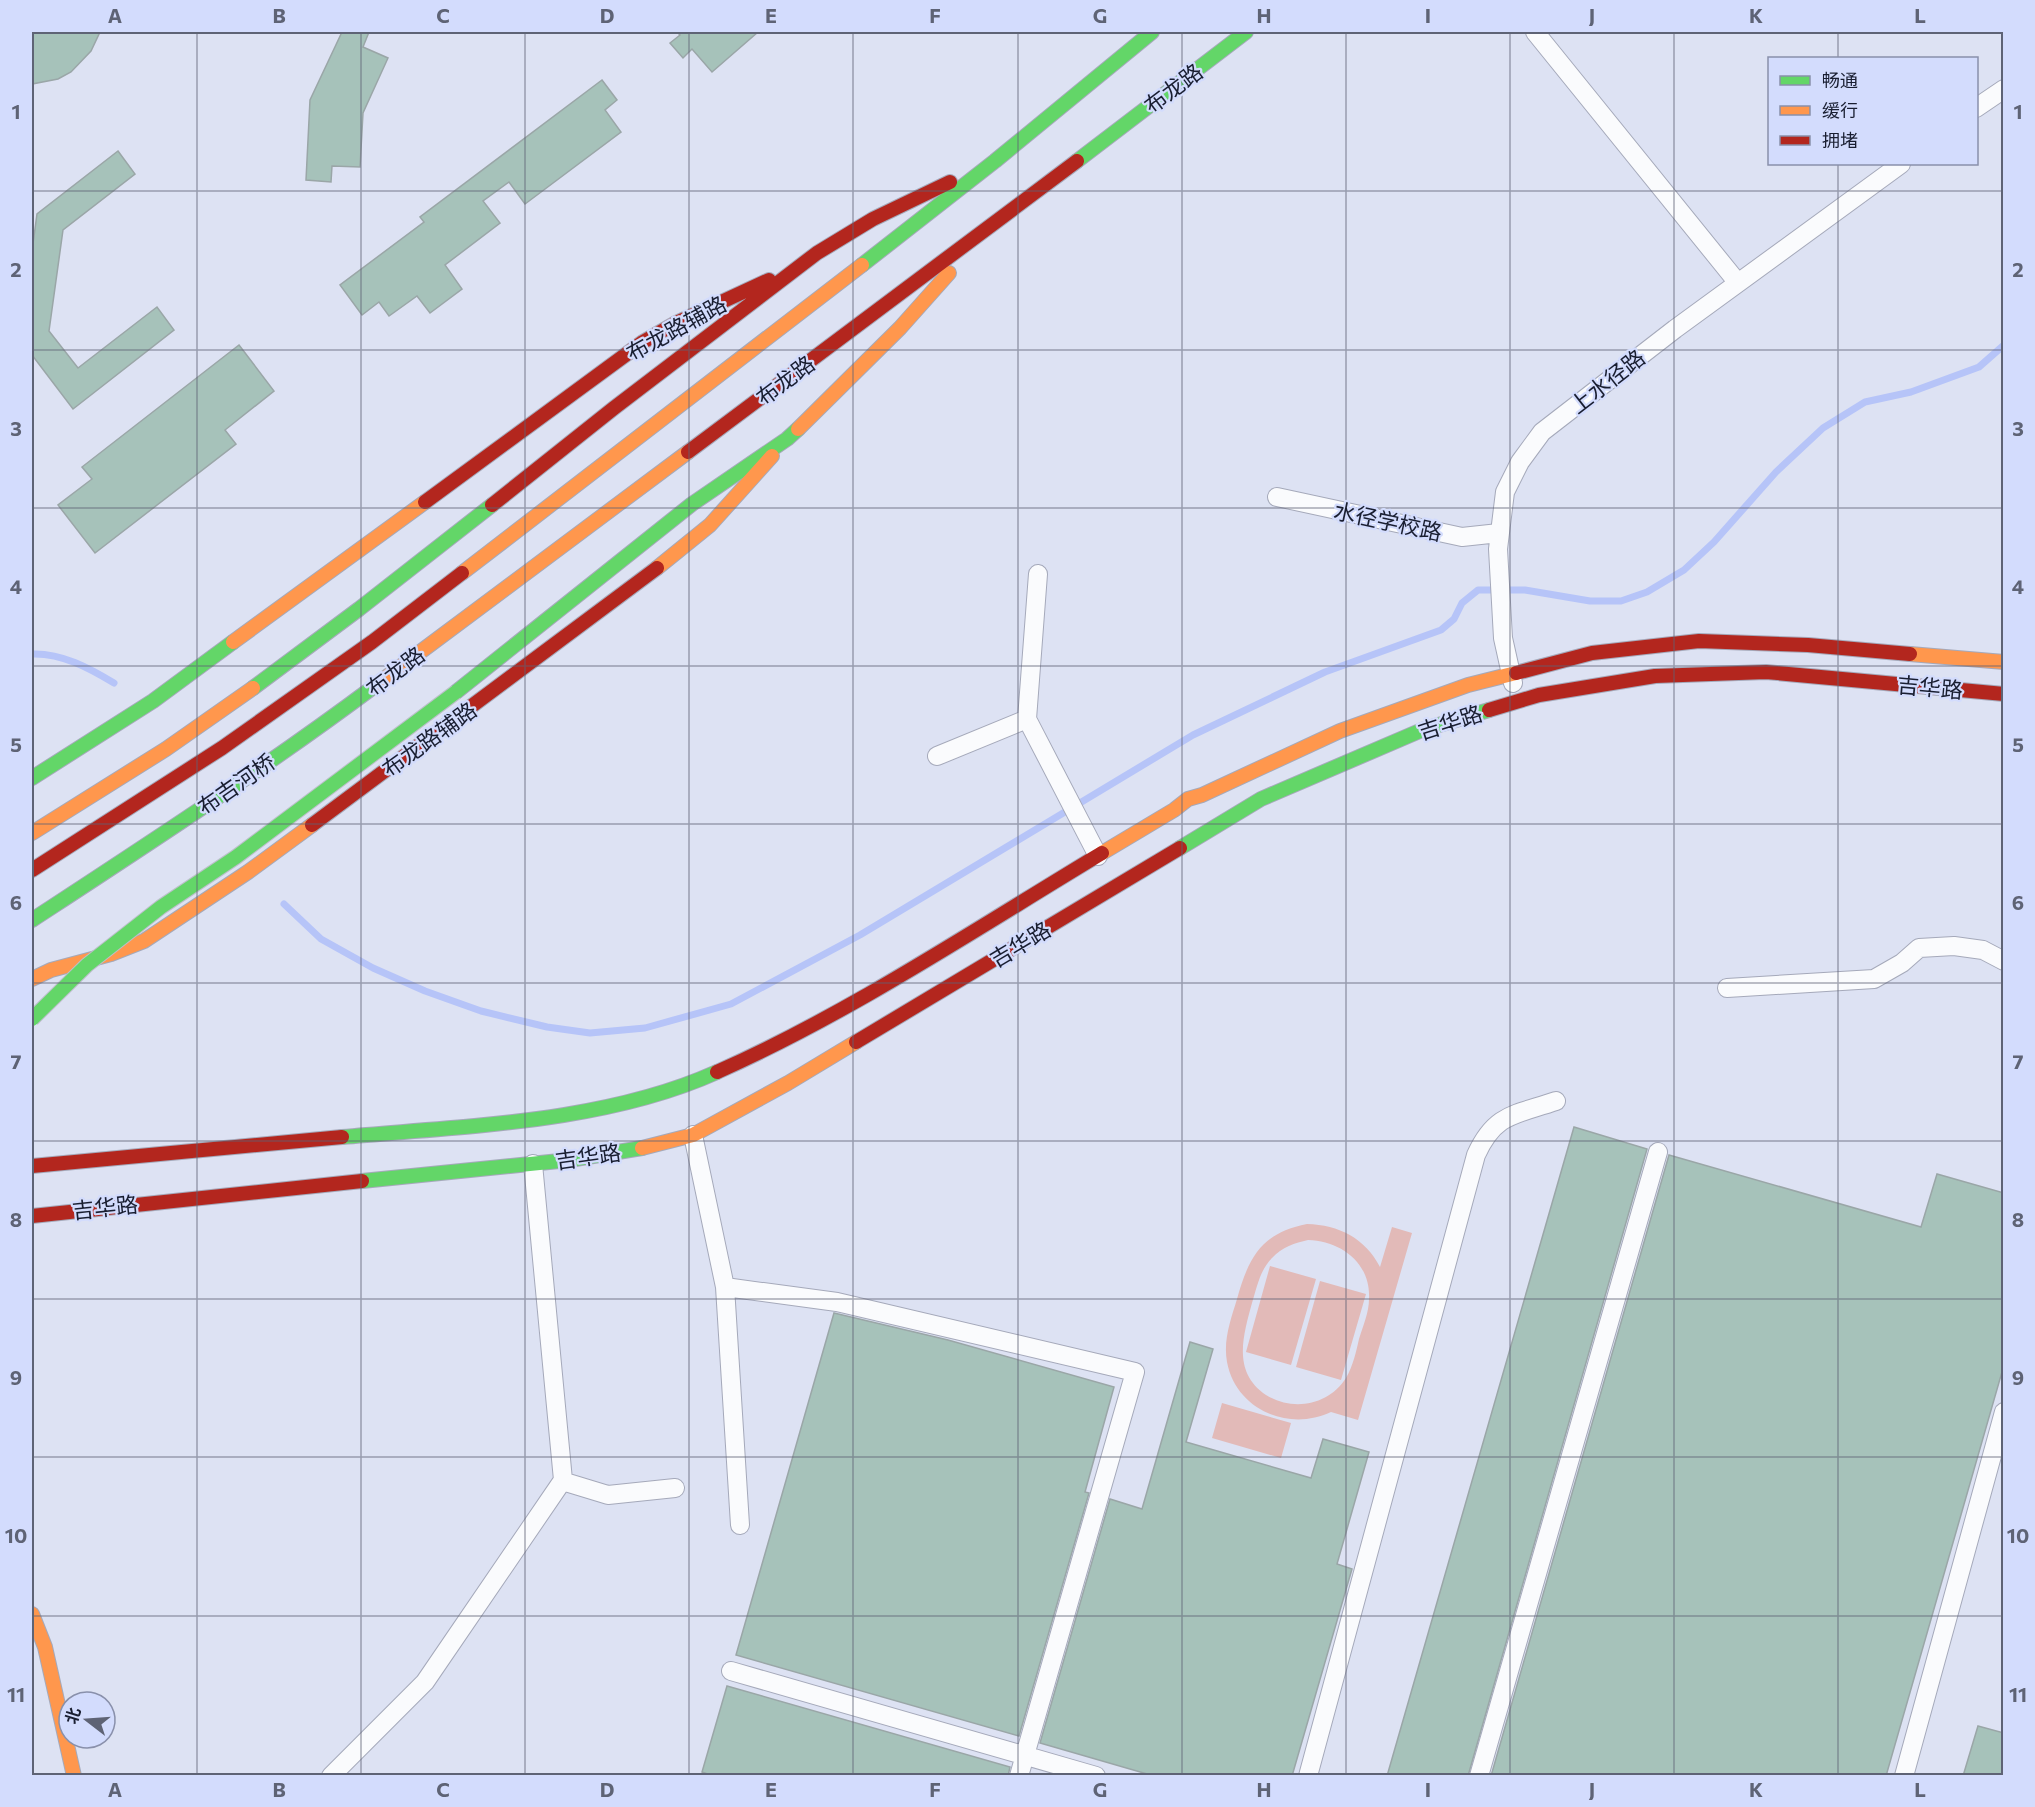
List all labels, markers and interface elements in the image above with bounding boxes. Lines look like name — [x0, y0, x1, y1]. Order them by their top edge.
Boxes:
text: A — [108, 3, 122, 27]
text: B — [272, 3, 286, 27]
text: C — [436, 3, 450, 27]
text: D — [600, 3, 614, 27]
text: E — [765, 3, 777, 27]
text: F — [929, 3, 941, 27]
text: G — [1093, 3, 1107, 27]
text: H — [1257, 3, 1272, 27]
text: I — [1425, 3, 1431, 27]
text: J — [1589, 3, 1595, 27]
text: K — [1749, 3, 1763, 27]
text: L — [1914, 3, 1926, 27]
street label: 布龙路 — [1139, 57, 1207, 119]
legend — [1768, 57, 1978, 165]
text: 畅通 — [1822, 69, 1858, 91]
text: 1 — [11, 99, 21, 123]
text: 缓行 — [1822, 99, 1858, 121]
text: 1 — [2013, 99, 2023, 123]
text: 拥堵 — [1822, 129, 1858, 151]
text: 2 — [10, 257, 22, 281]
text: 2 — [2012, 257, 2024, 281]
street label: 布龙路辅路 — [621, 290, 731, 366]
street label: 上水径路 — [1564, 343, 1650, 419]
street label: 布龙路 — [751, 349, 819, 411]
text: 3 — [10, 416, 22, 440]
text: 3 — [2012, 416, 2024, 440]
street label: 水径学校路 — [1331, 496, 1445, 546]
text: 4 — [10, 574, 22, 598]
text: 4 — [2012, 574, 2024, 598]
street label: 布龙路 — [361, 640, 429, 702]
street label: 吉华路 — [1896, 671, 1964, 703]
street label: 布龙路辅路 — [377, 696, 481, 782]
street label: 吉华路 — [1414, 699, 1486, 745]
text: 5 — [10, 732, 22, 756]
text: 5 — [2012, 732, 2024, 756]
street label: 布吉河桥 — [192, 748, 280, 820]
text: 6 — [10, 890, 22, 914]
text: 6 — [2012, 890, 2024, 914]
street label: 吉华路 — [985, 915, 1055, 973]
text: 7 — [11, 1049, 22, 1073]
text: 7 — [2013, 1049, 2024, 1073]
street label: 吉华路 — [553, 1138, 623, 1174]
street label: 吉华路 — [71, 1190, 139, 1224]
text: 8 — [10, 1207, 22, 1231]
text: 8 — [2012, 1207, 2024, 1231]
text: 9 — [10, 1365, 22, 1389]
text: 9 — [2012, 1365, 2024, 1389]
text: 10 — [5, 1523, 27, 1547]
text: 10 — [2007, 1523, 2029, 1547]
text: 11 — [7, 1682, 25, 1706]
text: 11 — [2009, 1682, 2027, 1706]
north arrow — [57, 1690, 117, 1750]
text: 北 — [61, 1705, 84, 1726]
text: A — [108, 1777, 122, 1801]
text: B — [272, 1777, 286, 1801]
text: C — [436, 1777, 450, 1801]
text: D — [600, 1777, 614, 1801]
text: E — [765, 1777, 777, 1801]
text: F — [929, 1777, 941, 1801]
text: G — [1093, 1777, 1107, 1801]
text: H — [1257, 1777, 1272, 1801]
text: I — [1425, 1777, 1431, 1801]
text: J — [1589, 1777, 1595, 1801]
text: K — [1749, 1777, 1763, 1801]
text: L — [1914, 1777, 1926, 1801]

